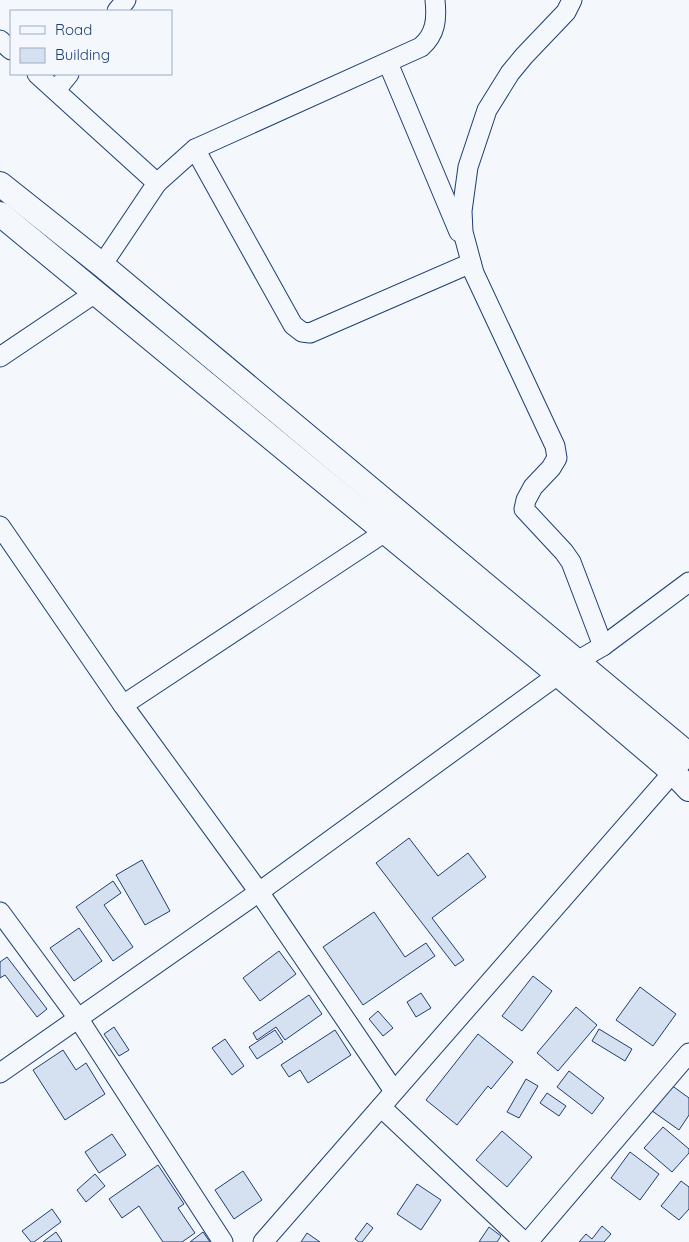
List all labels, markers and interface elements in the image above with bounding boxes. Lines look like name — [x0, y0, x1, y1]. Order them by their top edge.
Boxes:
legend — [10, 10, 172, 75]
text: Road — [55, 20, 92, 39]
text: Building — [55, 45, 110, 64]

